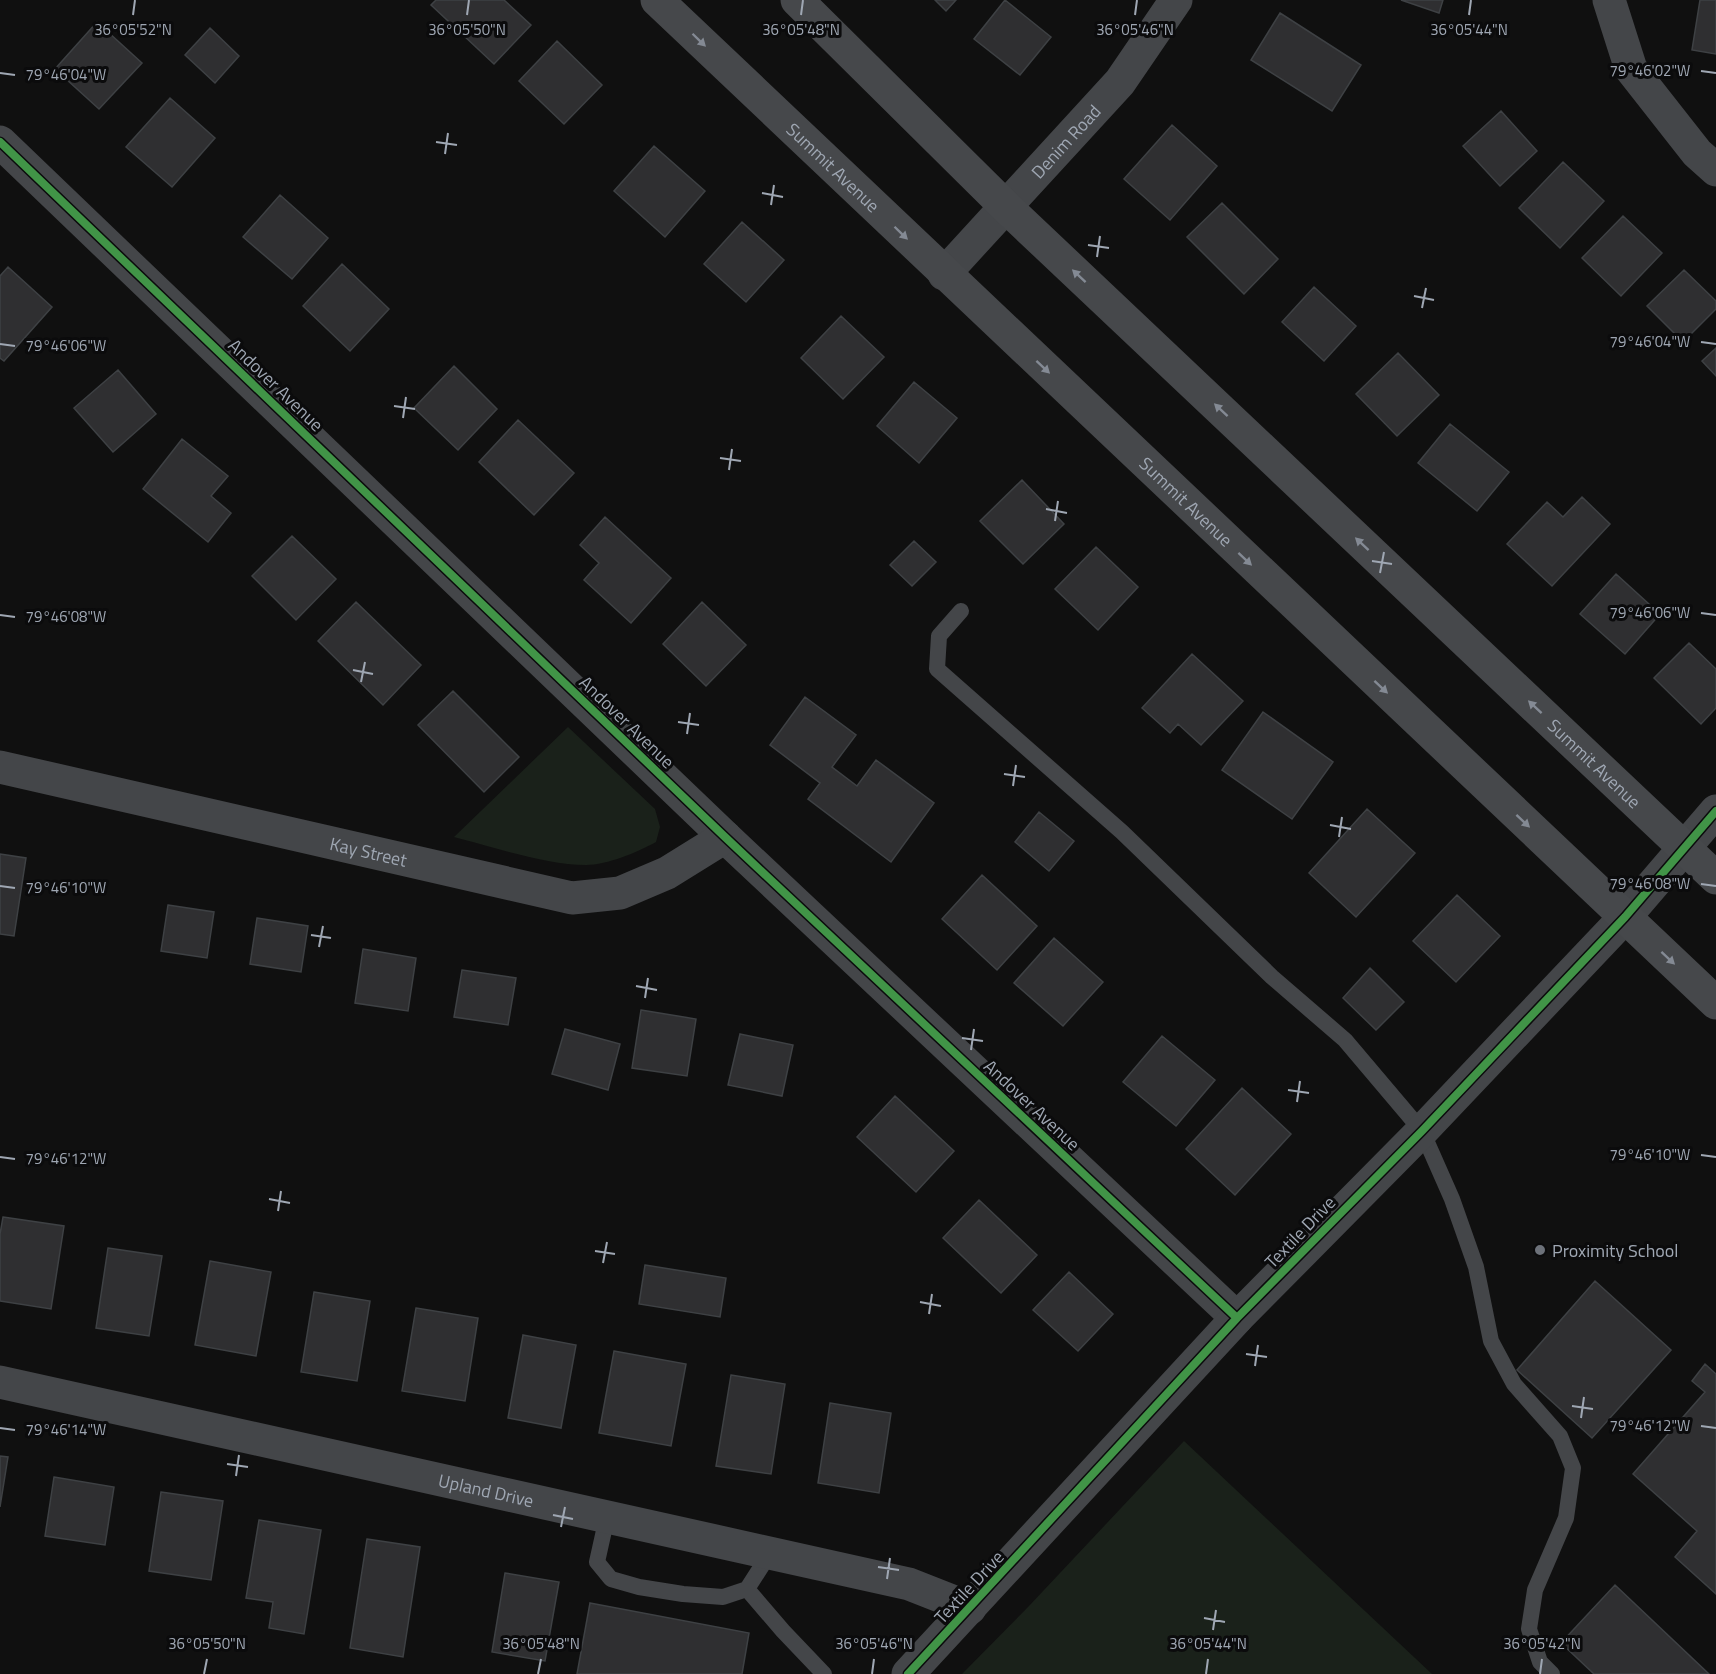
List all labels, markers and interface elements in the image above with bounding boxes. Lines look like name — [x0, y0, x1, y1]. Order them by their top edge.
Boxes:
text: 36°05'52"N — [94, 18, 172, 41]
text: 36°05'50"N — [428, 18, 506, 41]
text: 36°05'48"N — [762, 18, 840, 41]
text: 36°05'46"N — [1096, 18, 1174, 41]
text: 36°05'44"N — [1430, 18, 1508, 41]
one-way arrow — [692, 33, 706, 47]
text: 79°46'02"W — [1610, 59, 1690, 82]
text: 79°46'04"W — [26, 63, 106, 86]
street label: Denim Road — [1024, 98, 1107, 184]
street label: Summit Avenue — [781, 116, 886, 218]
one-way arrow — [893, 226, 908, 239]
one-way arrow — [1072, 270, 1086, 284]
text: 79°46'04"W — [1610, 330, 1690, 353]
street label: Andover Avenue — [222, 332, 330, 438]
text: 79°46'06"W — [26, 334, 106, 357]
one-way arrow — [1035, 360, 1050, 374]
one-way arrow — [1213, 403, 1228, 417]
street label: Summit Avenue — [1133, 450, 1239, 552]
one-way arrow — [1355, 537, 1370, 551]
one-way arrow — [1238, 551, 1252, 565]
text: 79°46'06"W — [1610, 601, 1690, 624]
text: 79°46'08"W — [26, 605, 106, 628]
street label: Andover Avenue — [573, 669, 681, 775]
one-way arrow — [1373, 680, 1388, 693]
one-way arrow — [1527, 700, 1542, 714]
street label: Summit Avenue — [1542, 712, 1647, 814]
one-way arrow — [1515, 814, 1530, 828]
street label: Kay Street — [327, 829, 410, 873]
text: 79°46'08"W — [1610, 872, 1690, 895]
text: 79°46'10"W — [26, 876, 106, 899]
one-way arrow — [1660, 950, 1674, 964]
street label: Andover Avenue — [978, 1053, 1086, 1157]
text: 79°46'10"W — [1610, 1143, 1690, 1166]
text: 79°46'12"W — [26, 1147, 106, 1170]
street label: Textile Drive — [1258, 1190, 1342, 1274]
place label: Proximity School — [1552, 1237, 1679, 1264]
marker: Proximity School — [1533, 1243, 1547, 1257]
text: 79°46'12"W — [1610, 1414, 1690, 1437]
text: 79°46'14"W — [26, 1418, 106, 1441]
street label: Upland Drive — [436, 1466, 536, 1514]
street label: Textile Drive — [928, 1544, 1010, 1630]
text: 36°05'50"N — [168, 1632, 246, 1655]
text: 36°05'48"N — [502, 1632, 580, 1655]
text: 36°05'46"N — [835, 1632, 913, 1655]
text: 36°05'44"N — [1169, 1632, 1247, 1655]
text: 36°05'42"N — [1503, 1632, 1581, 1655]

